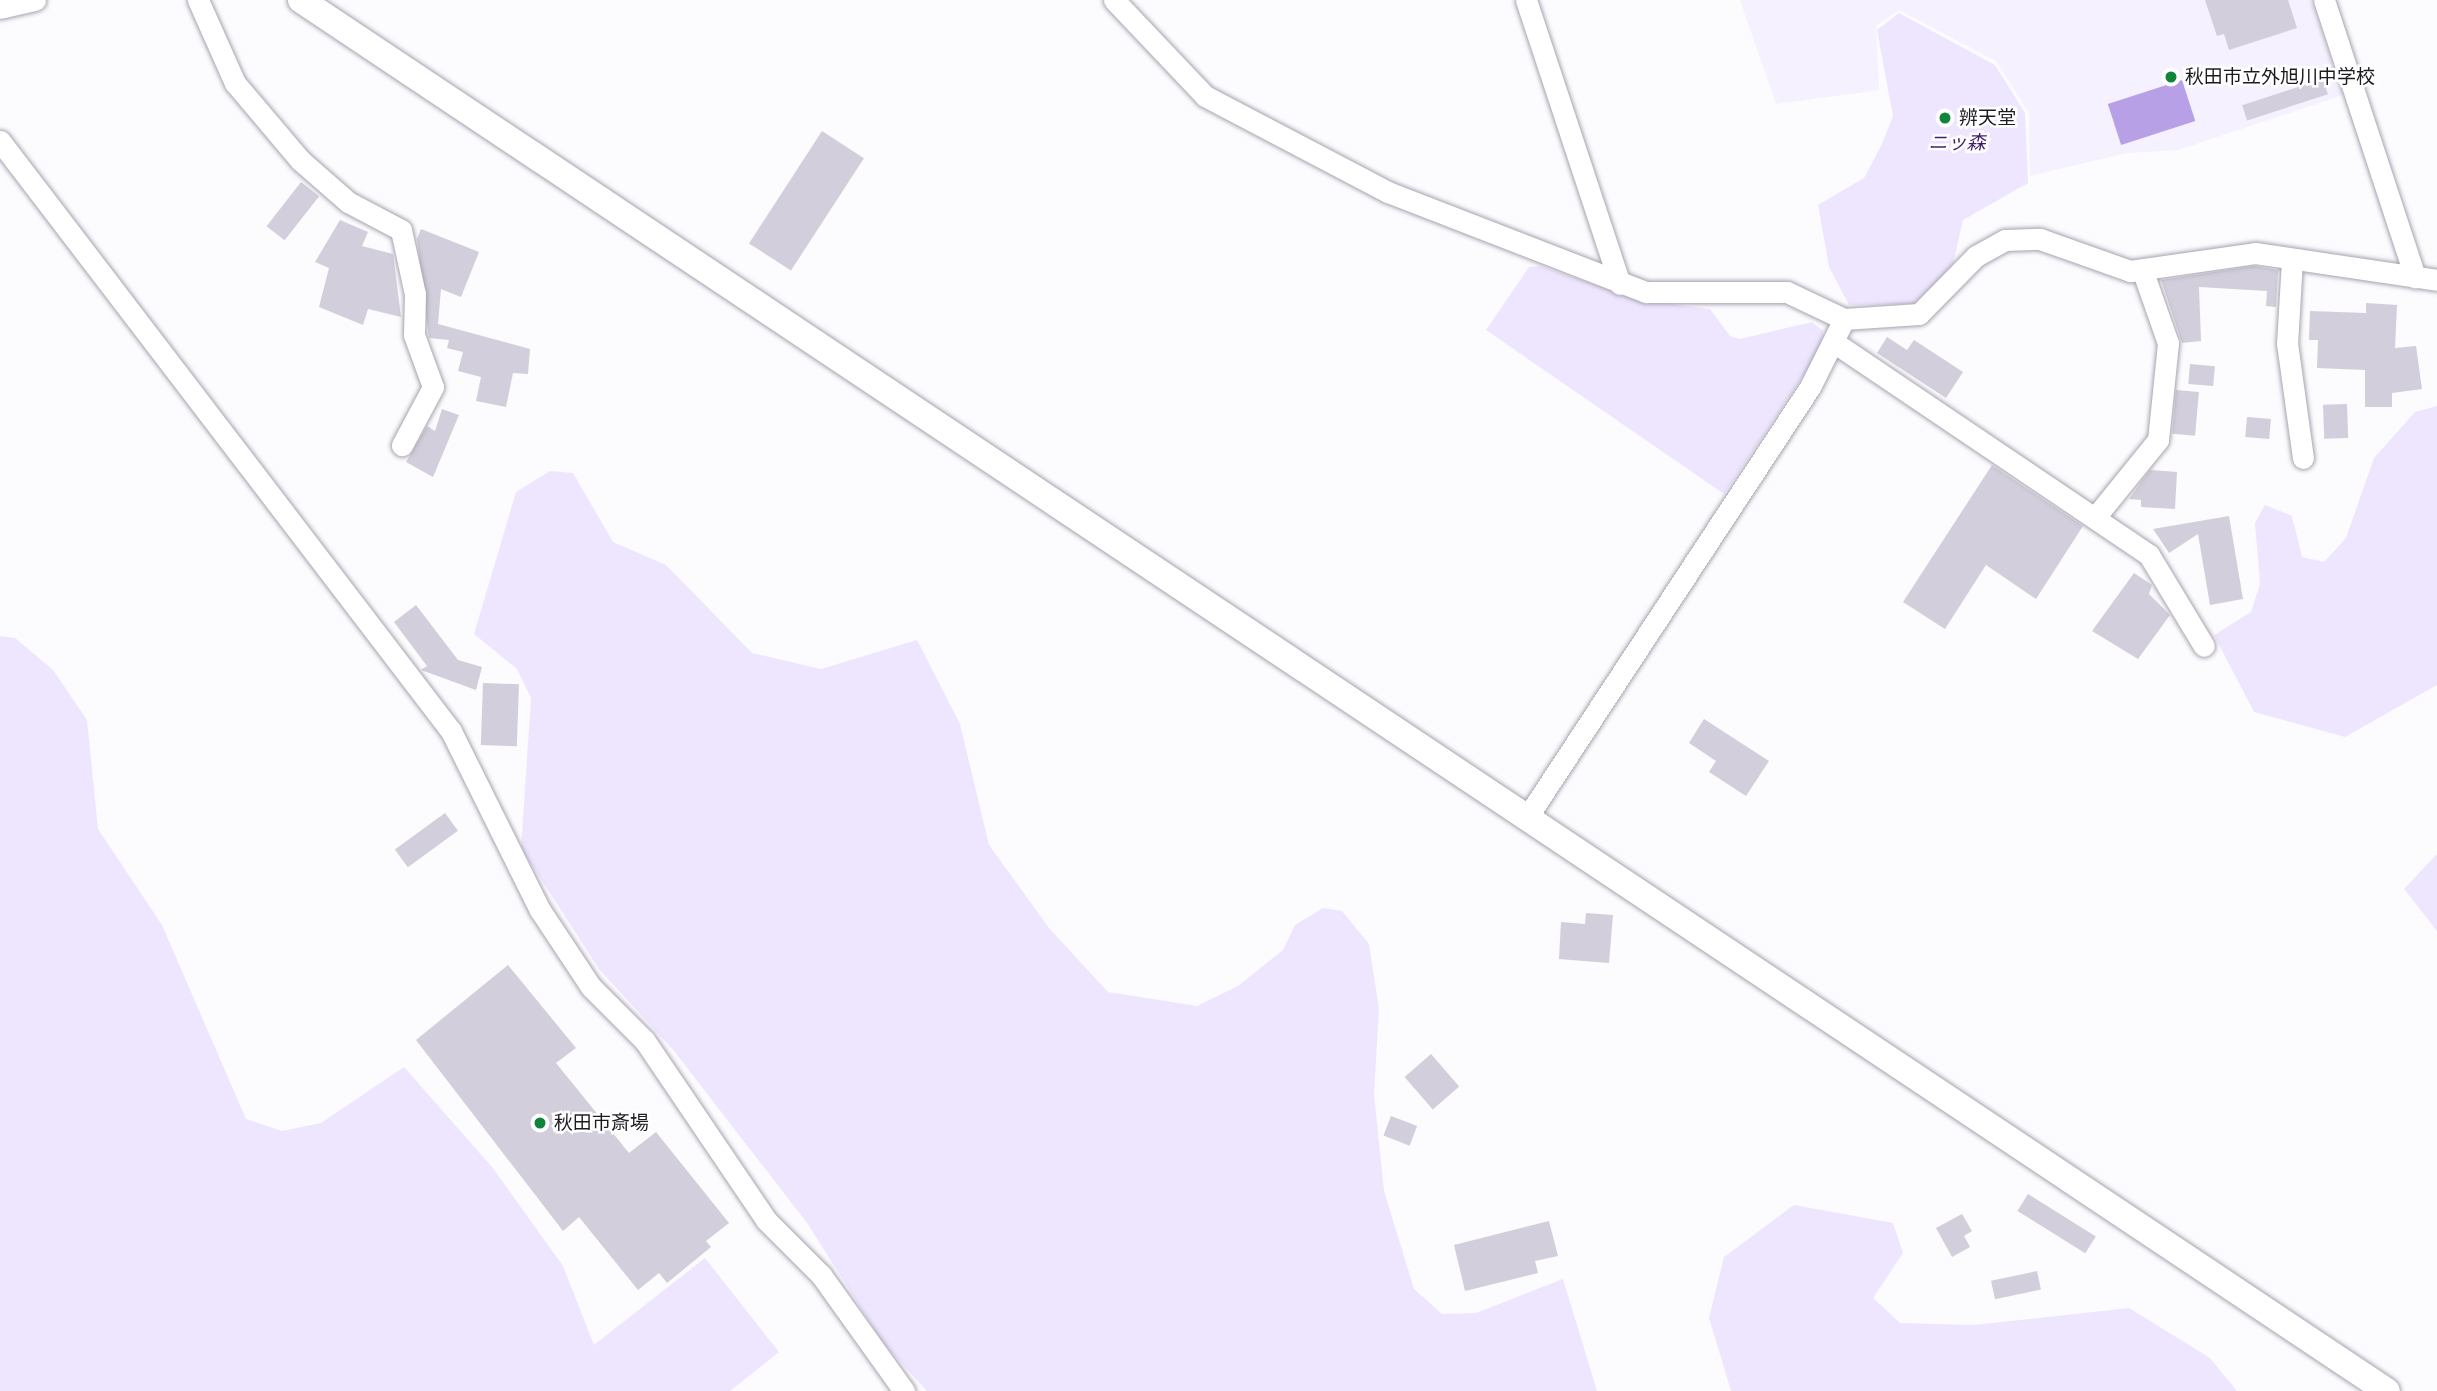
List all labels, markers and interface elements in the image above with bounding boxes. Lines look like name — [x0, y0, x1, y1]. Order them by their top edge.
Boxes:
place label: 秋田市立外旭川中学校 — [2185, 66, 2375, 88]
marker: 秋田市立外旭川中学校 — [2163, 69, 2179, 85]
place label: 辨天堂 — [1959, 107, 2016, 129]
marker: 辨天堂 — [1937, 110, 1953, 126]
park label: ニッ森 — [1929, 132, 1985, 154]
place label: 秋田市斎場 — [554, 1112, 649, 1134]
marker: 秋田市斎場 — [532, 1115, 548, 1131]

